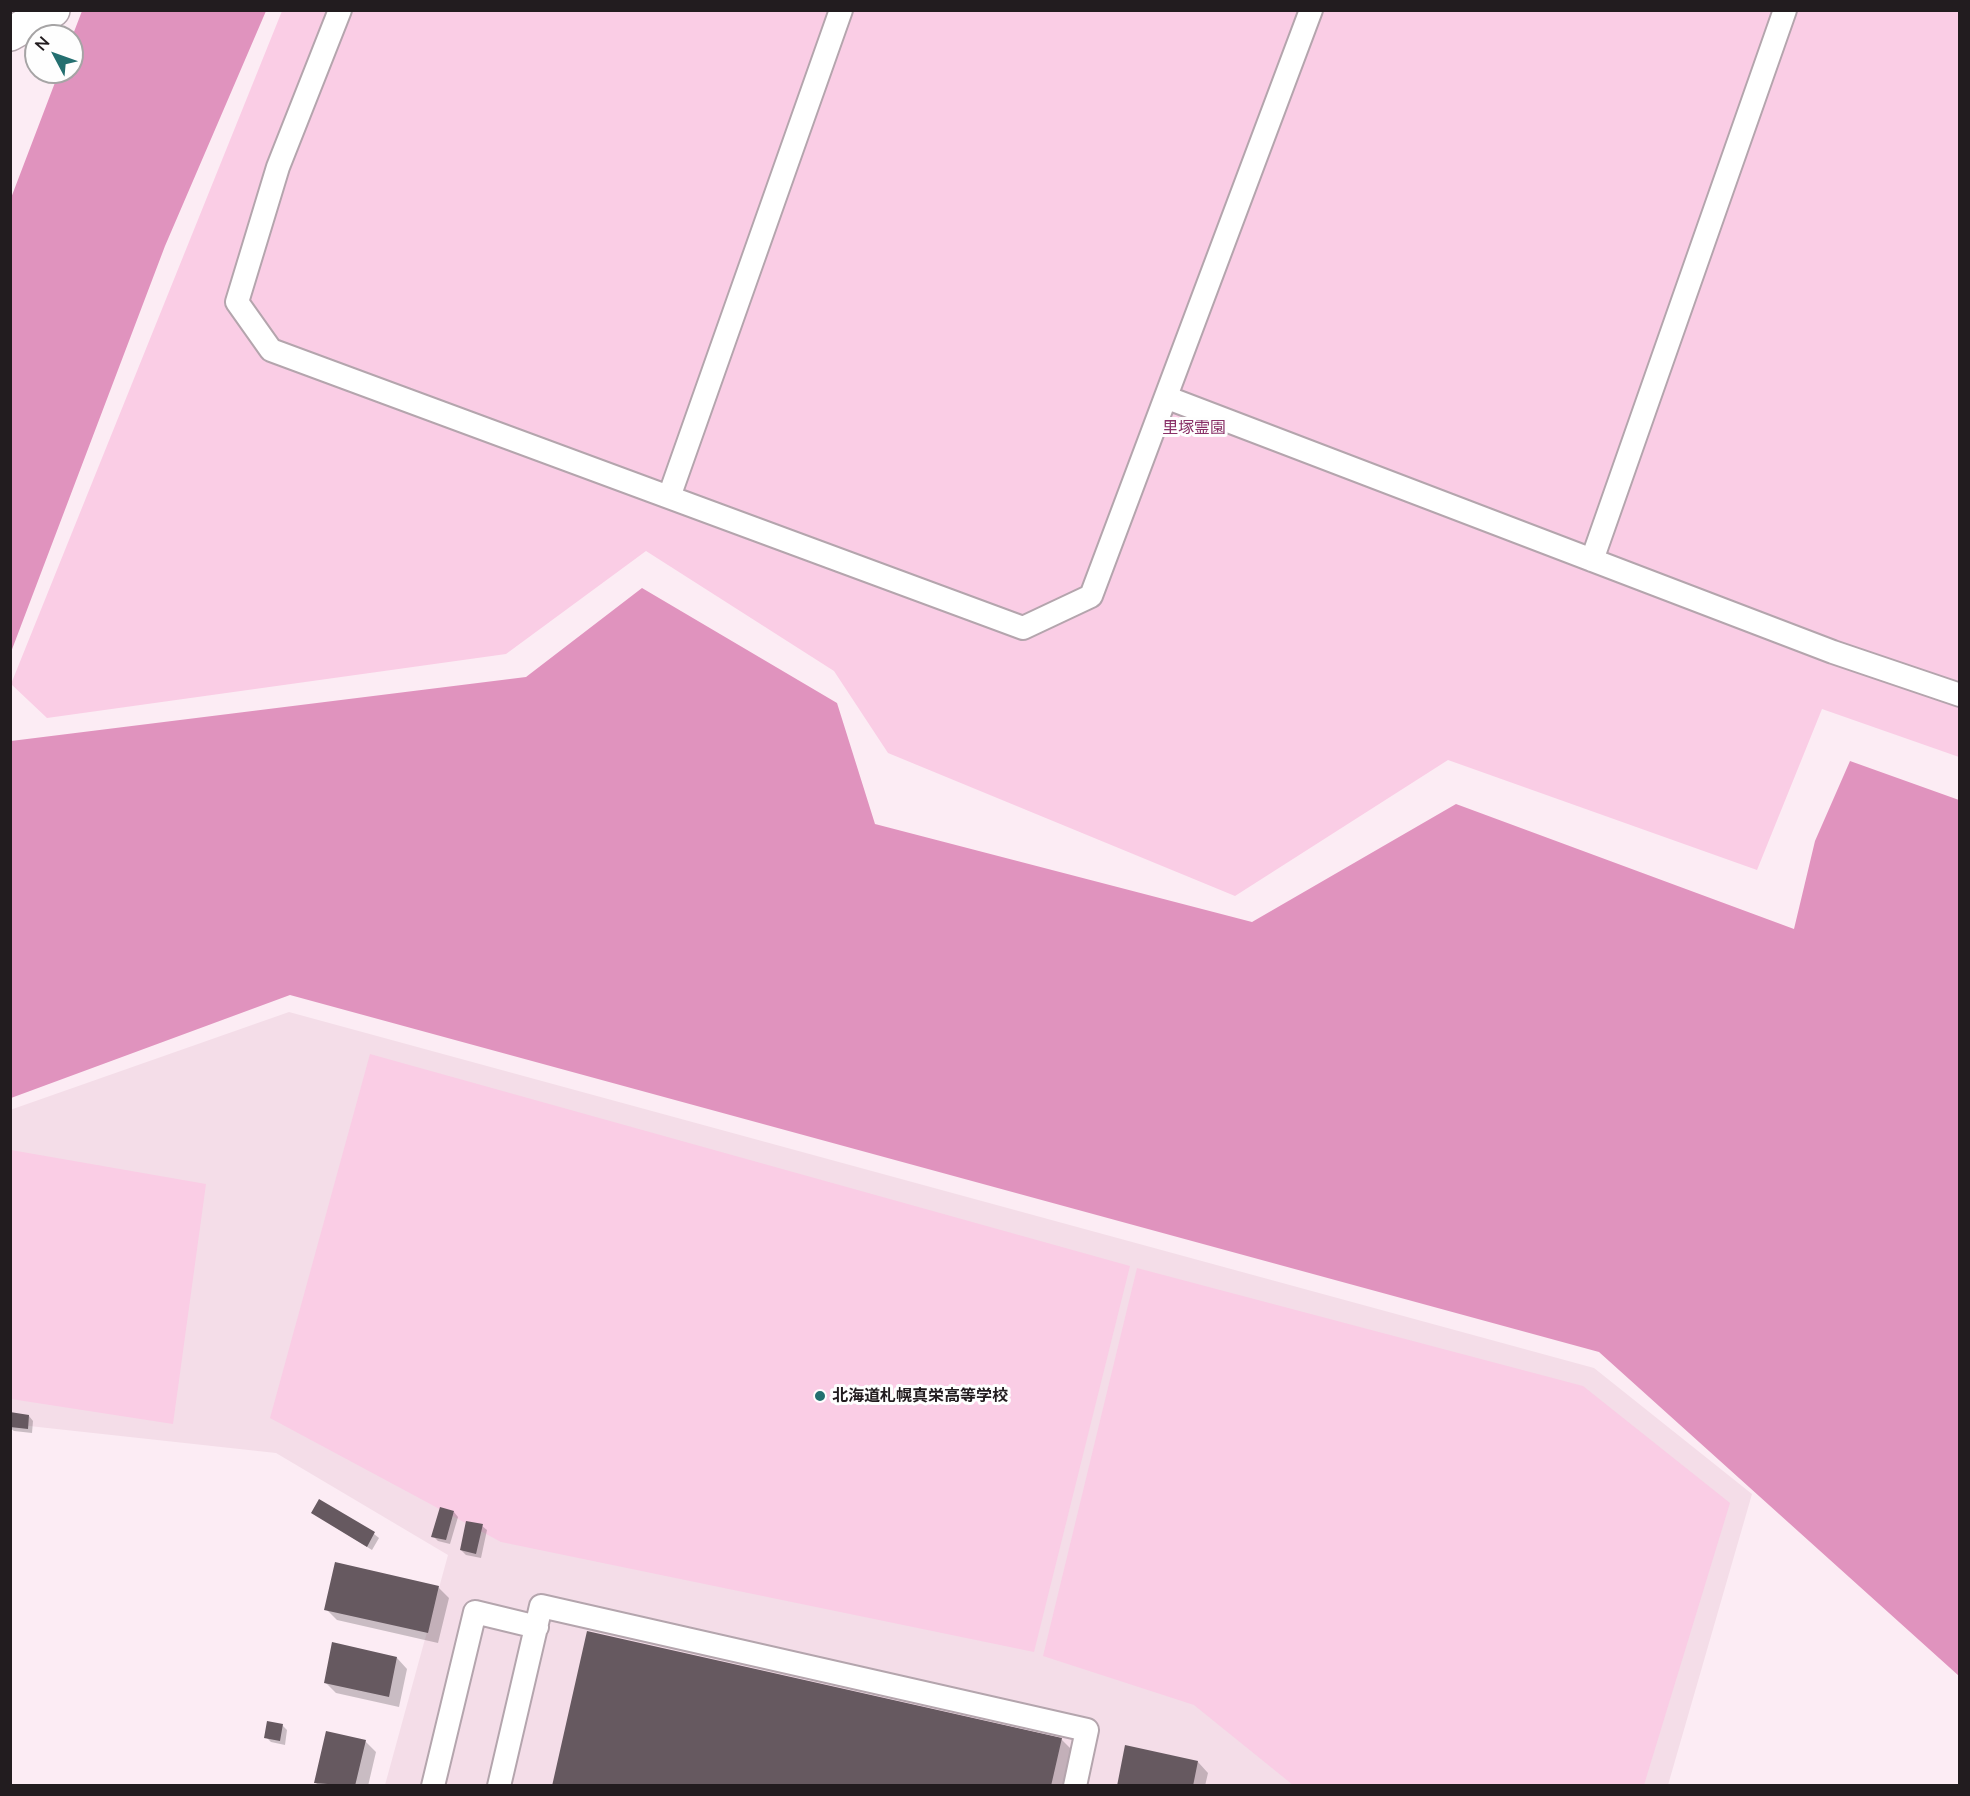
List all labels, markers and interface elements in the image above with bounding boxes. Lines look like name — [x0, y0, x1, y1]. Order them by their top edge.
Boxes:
north arrow — [24, 24, 84, 84]
text: N — [30, 32, 53, 54]
park label: 里塚霊園 — [1162, 418, 1226, 438]
place label: 北海道札幌真栄高等学校 — [832, 1386, 1008, 1406]
marker: 北海道札幌真栄高等学校 — [813, 1389, 827, 1403]

